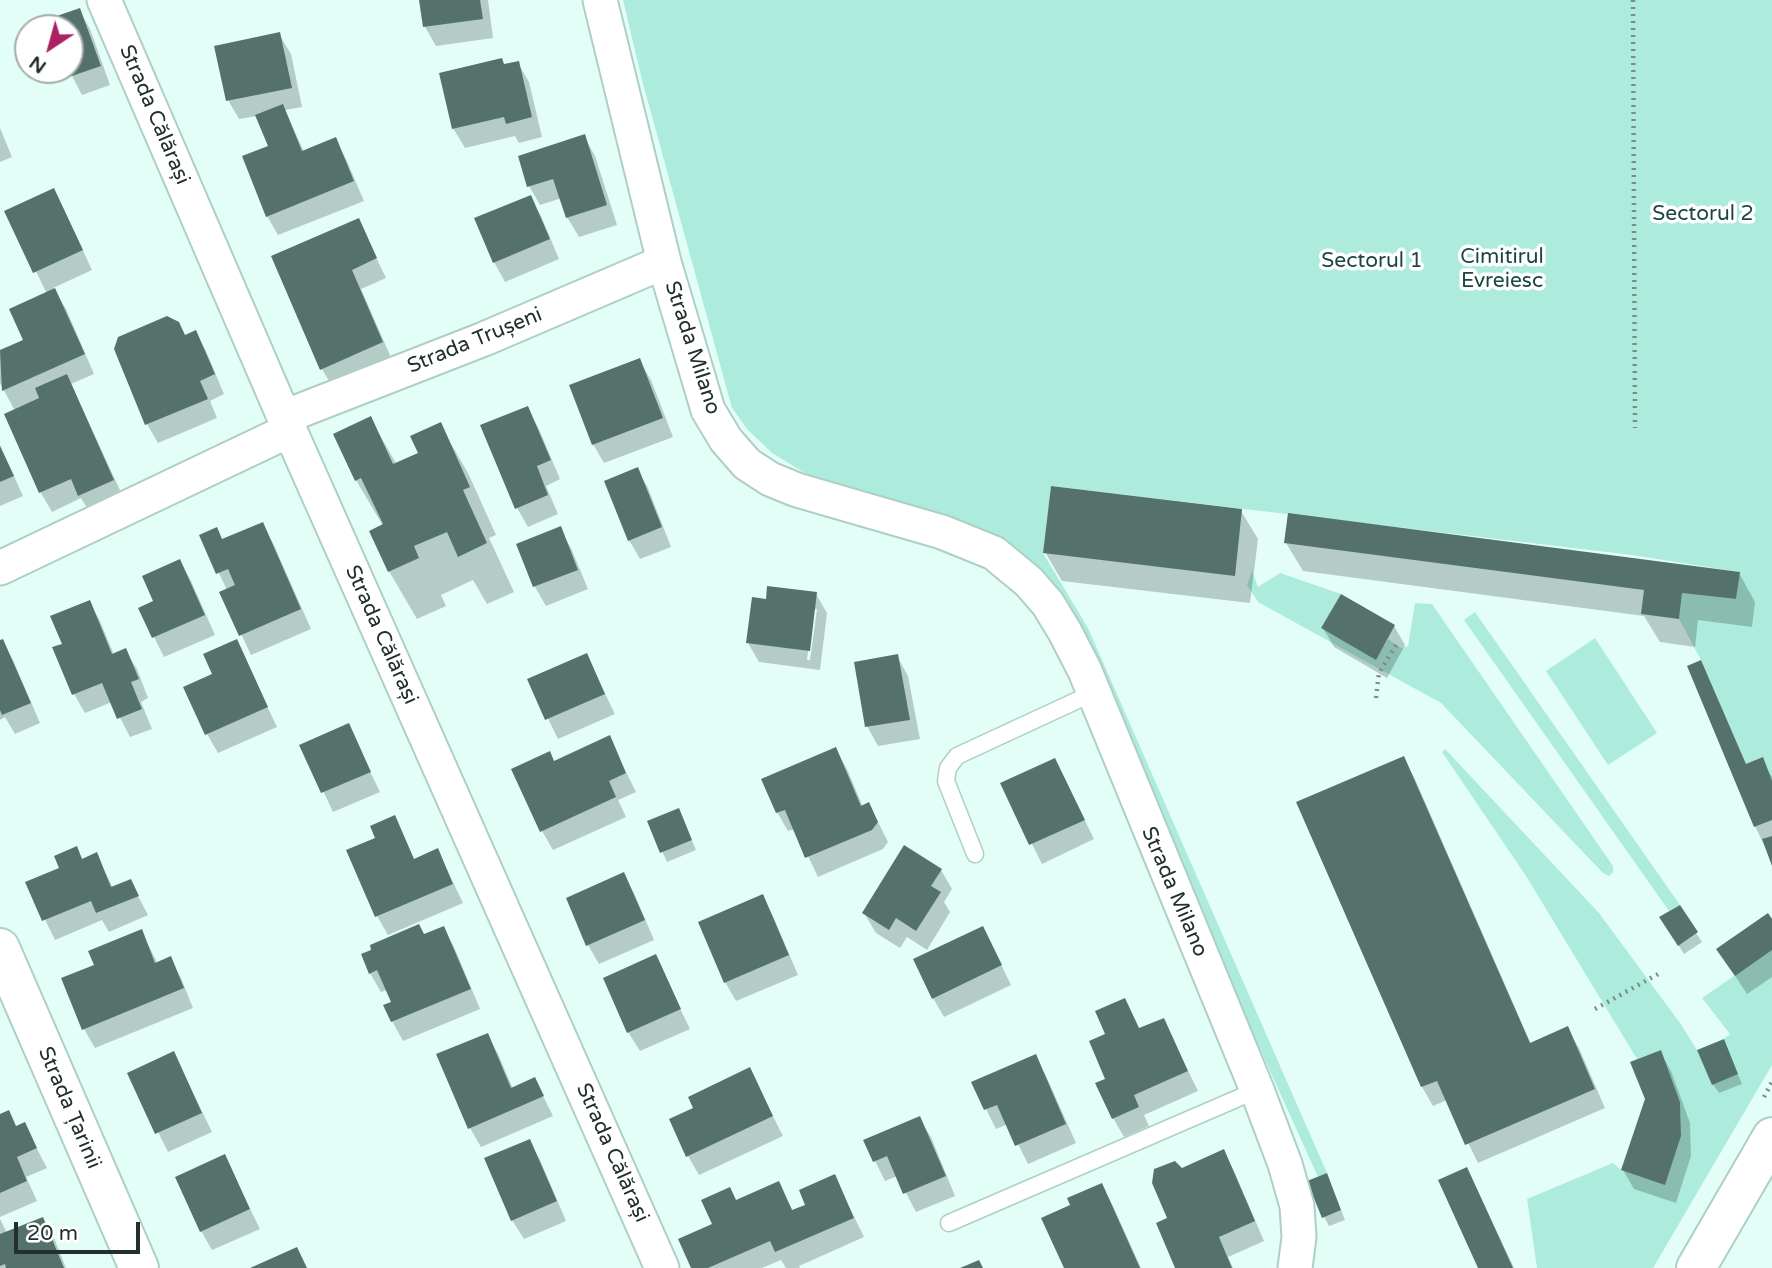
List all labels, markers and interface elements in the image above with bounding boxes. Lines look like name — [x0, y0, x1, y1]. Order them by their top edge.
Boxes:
north arrow — [14, 14, 84, 84]
street label: Strada Călărași — [113, 41, 195, 189]
text: N — [25, 51, 50, 78]
park label: Sectorul 2 — [1652, 201, 1754, 227]
park label: Cimitirul Evreiesc — [1460, 244, 1544, 294]
park label: Sectorul 1 — [1321, 248, 1423, 274]
street label: Strada Milano — [659, 278, 725, 418]
street label: Strada Trușeni — [404, 302, 546, 380]
street label: Strada Călărași — [339, 562, 423, 708]
street label: Strada Milano — [1135, 823, 1213, 961]
street label: Strada Țarinii — [32, 1043, 106, 1173]
street label: Strada Călărași — [570, 1080, 654, 1226]
scale bar — [18, 1208, 144, 1252]
text: 20 m — [27, 1221, 78, 1246]

